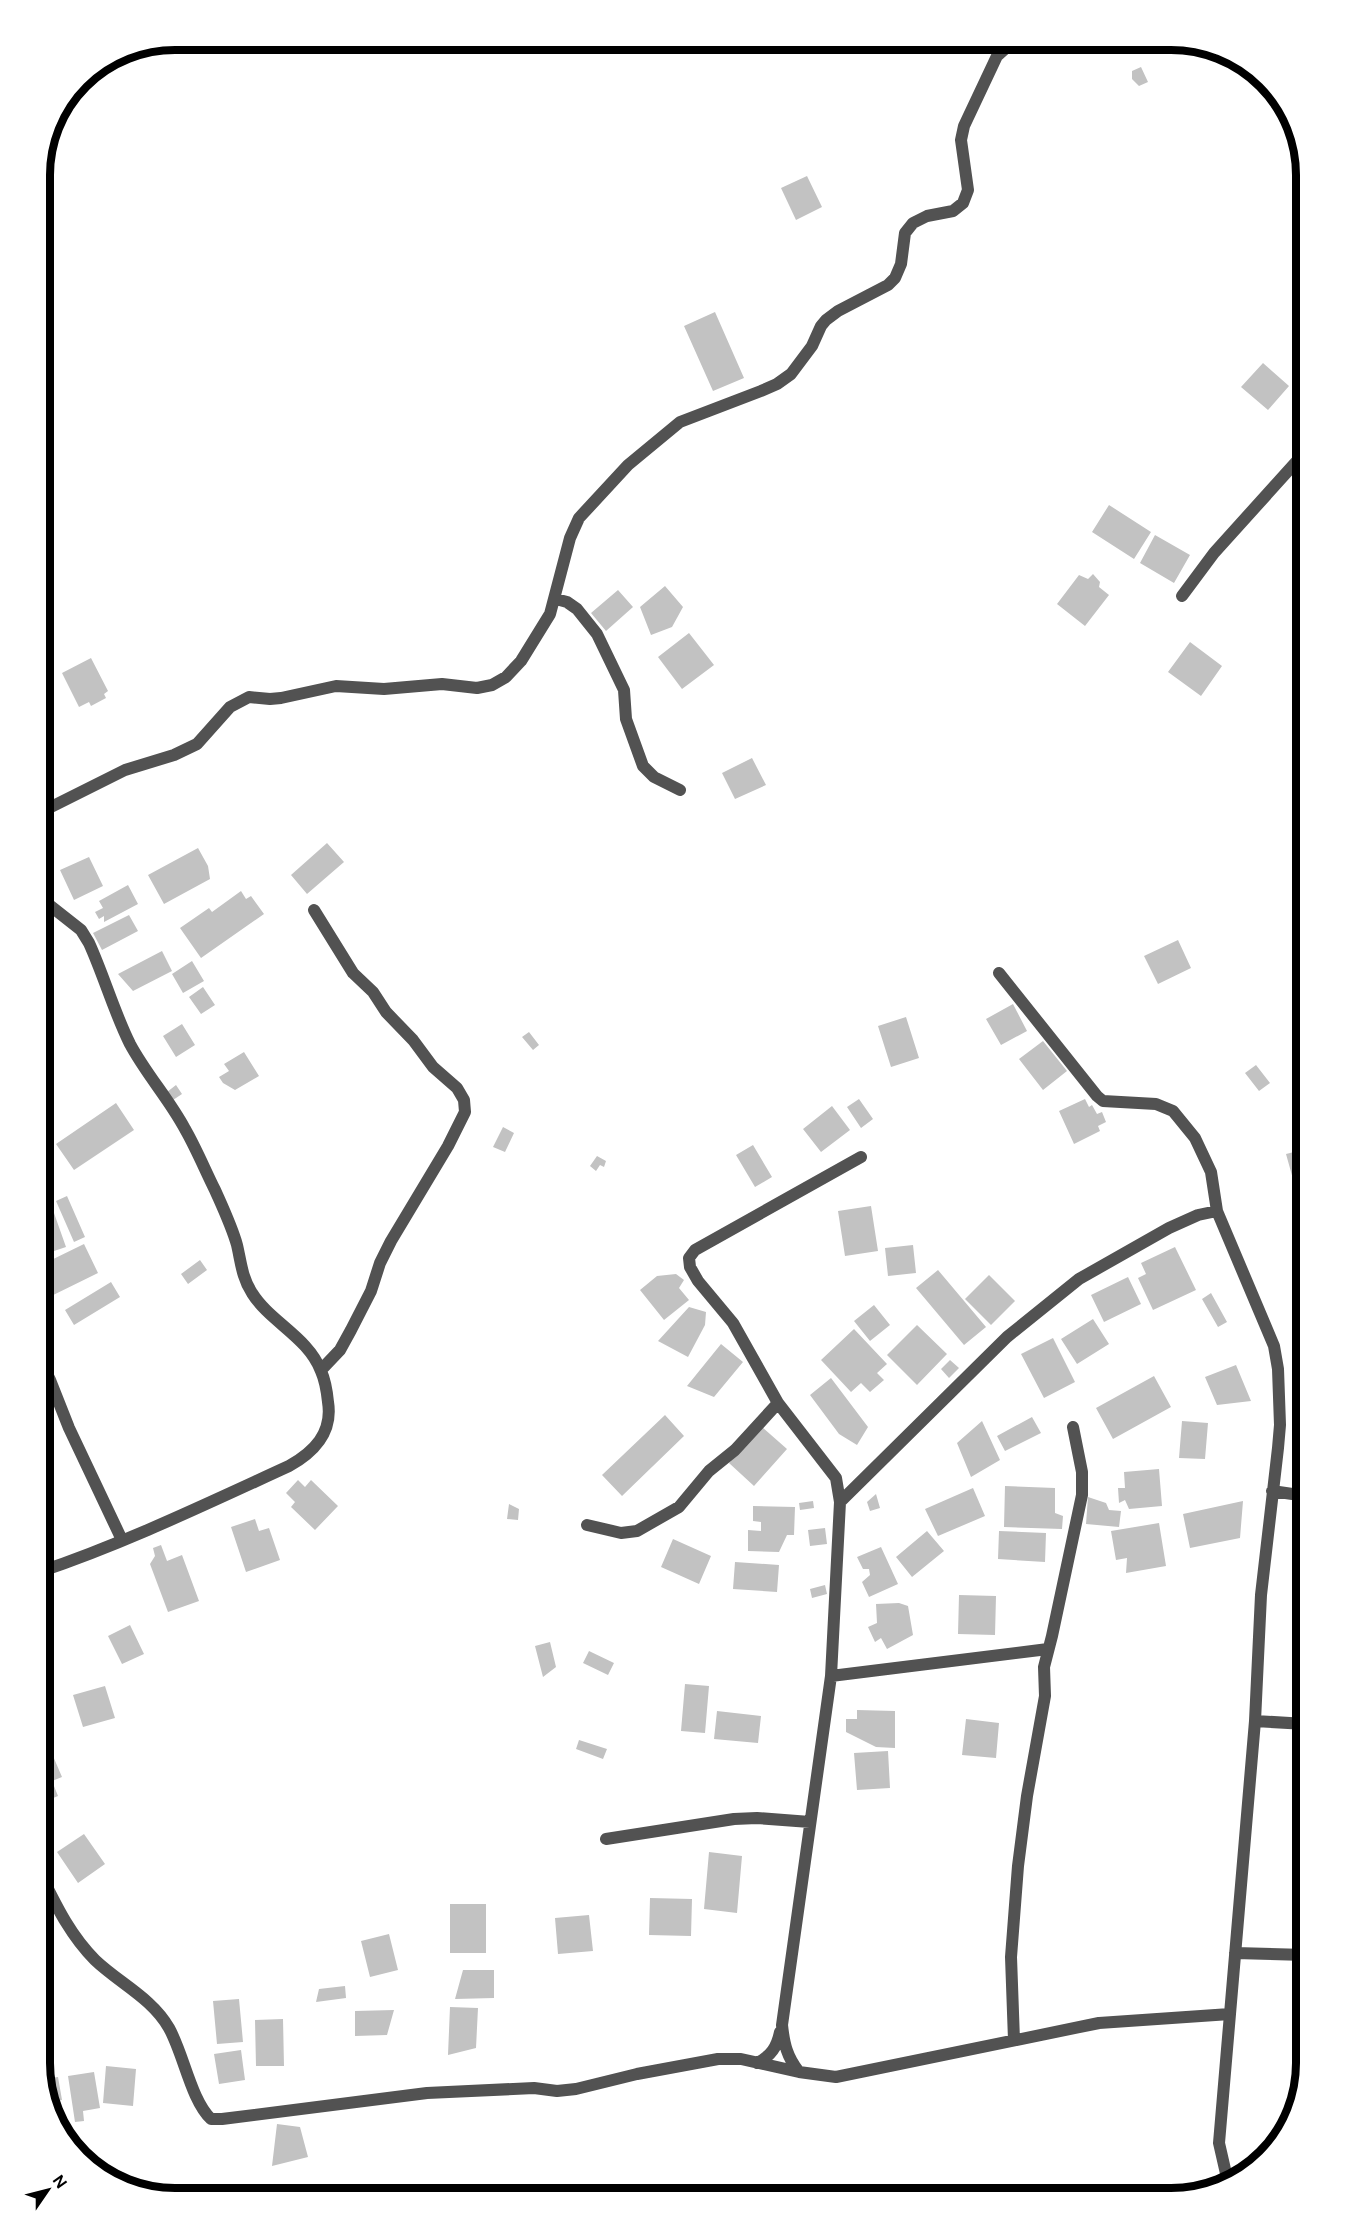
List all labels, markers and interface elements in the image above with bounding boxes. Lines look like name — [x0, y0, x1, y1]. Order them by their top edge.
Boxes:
north arrow — [18, 2160, 78, 2220]
text: N — [48, 2171, 72, 2192]

